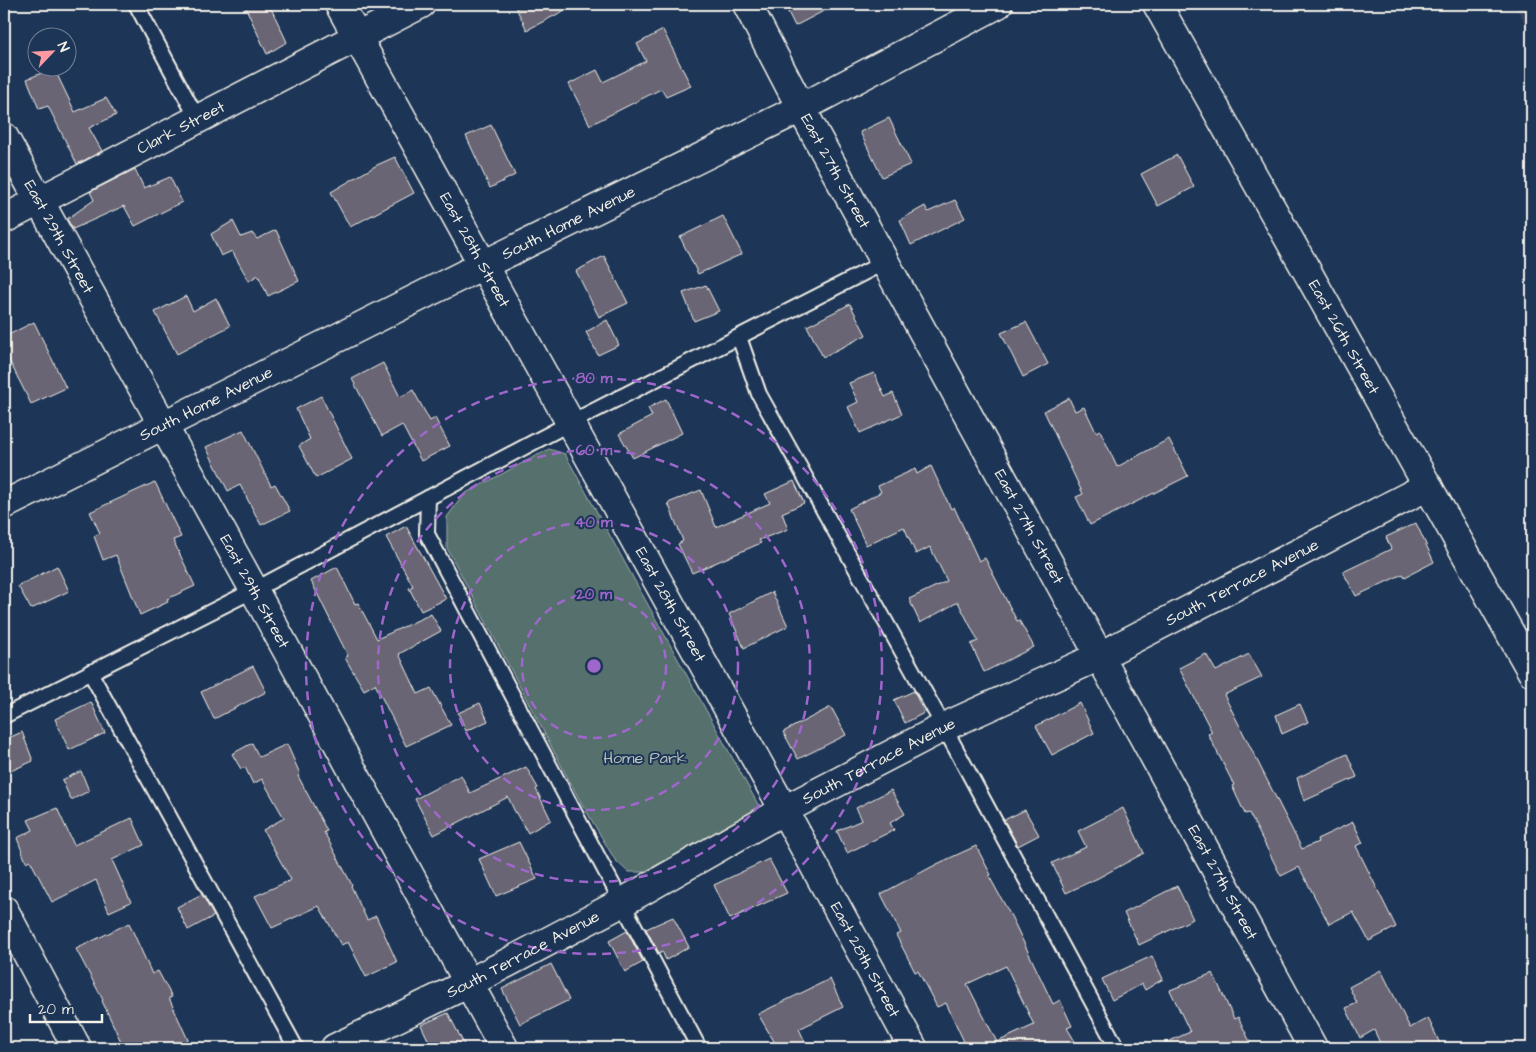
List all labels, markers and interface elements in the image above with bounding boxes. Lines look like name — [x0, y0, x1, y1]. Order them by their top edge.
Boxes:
north arrow — [28, 28, 78, 78]
text: N — [52, 39, 74, 55]
street label: Clark Street — [133, 96, 229, 160]
street label: East 27th Street — [795, 110, 876, 233]
street label: East 29th Street — [19, 176, 100, 298]
street label: South Home Avenue — [498, 180, 639, 265]
street label: East 28th Street — [434, 189, 516, 312]
street label: East 26th Street — [1303, 276, 1385, 399]
street label: South Home Avenue — [136, 361, 277, 446]
text: 80 m — [576, 368, 613, 389]
text: 60 m — [576, 440, 613, 461]
street label: East 27th Street — [989, 465, 1070, 589]
text: 40 m — [575, 512, 613, 533]
street label: East 29th Street — [214, 531, 295, 653]
street label: South Terrace Avenue — [1162, 533, 1323, 631]
street label: East 28th Street — [630, 543, 711, 666]
text: 20 m — [575, 584, 612, 605]
centre of rings — [585, 657, 603, 675]
street label: South Terrace Avenue — [798, 712, 959, 810]
park label: Home Park — [603, 747, 687, 769]
street label: East 27th Street — [1183, 821, 1263, 944]
street label: East 28th Street — [825, 898, 906, 1022]
street label: South Terrace Avenue — [443, 905, 604, 1003]
scale bar — [30, 992, 102, 1024]
text: 20 m — [38, 999, 74, 1020]

